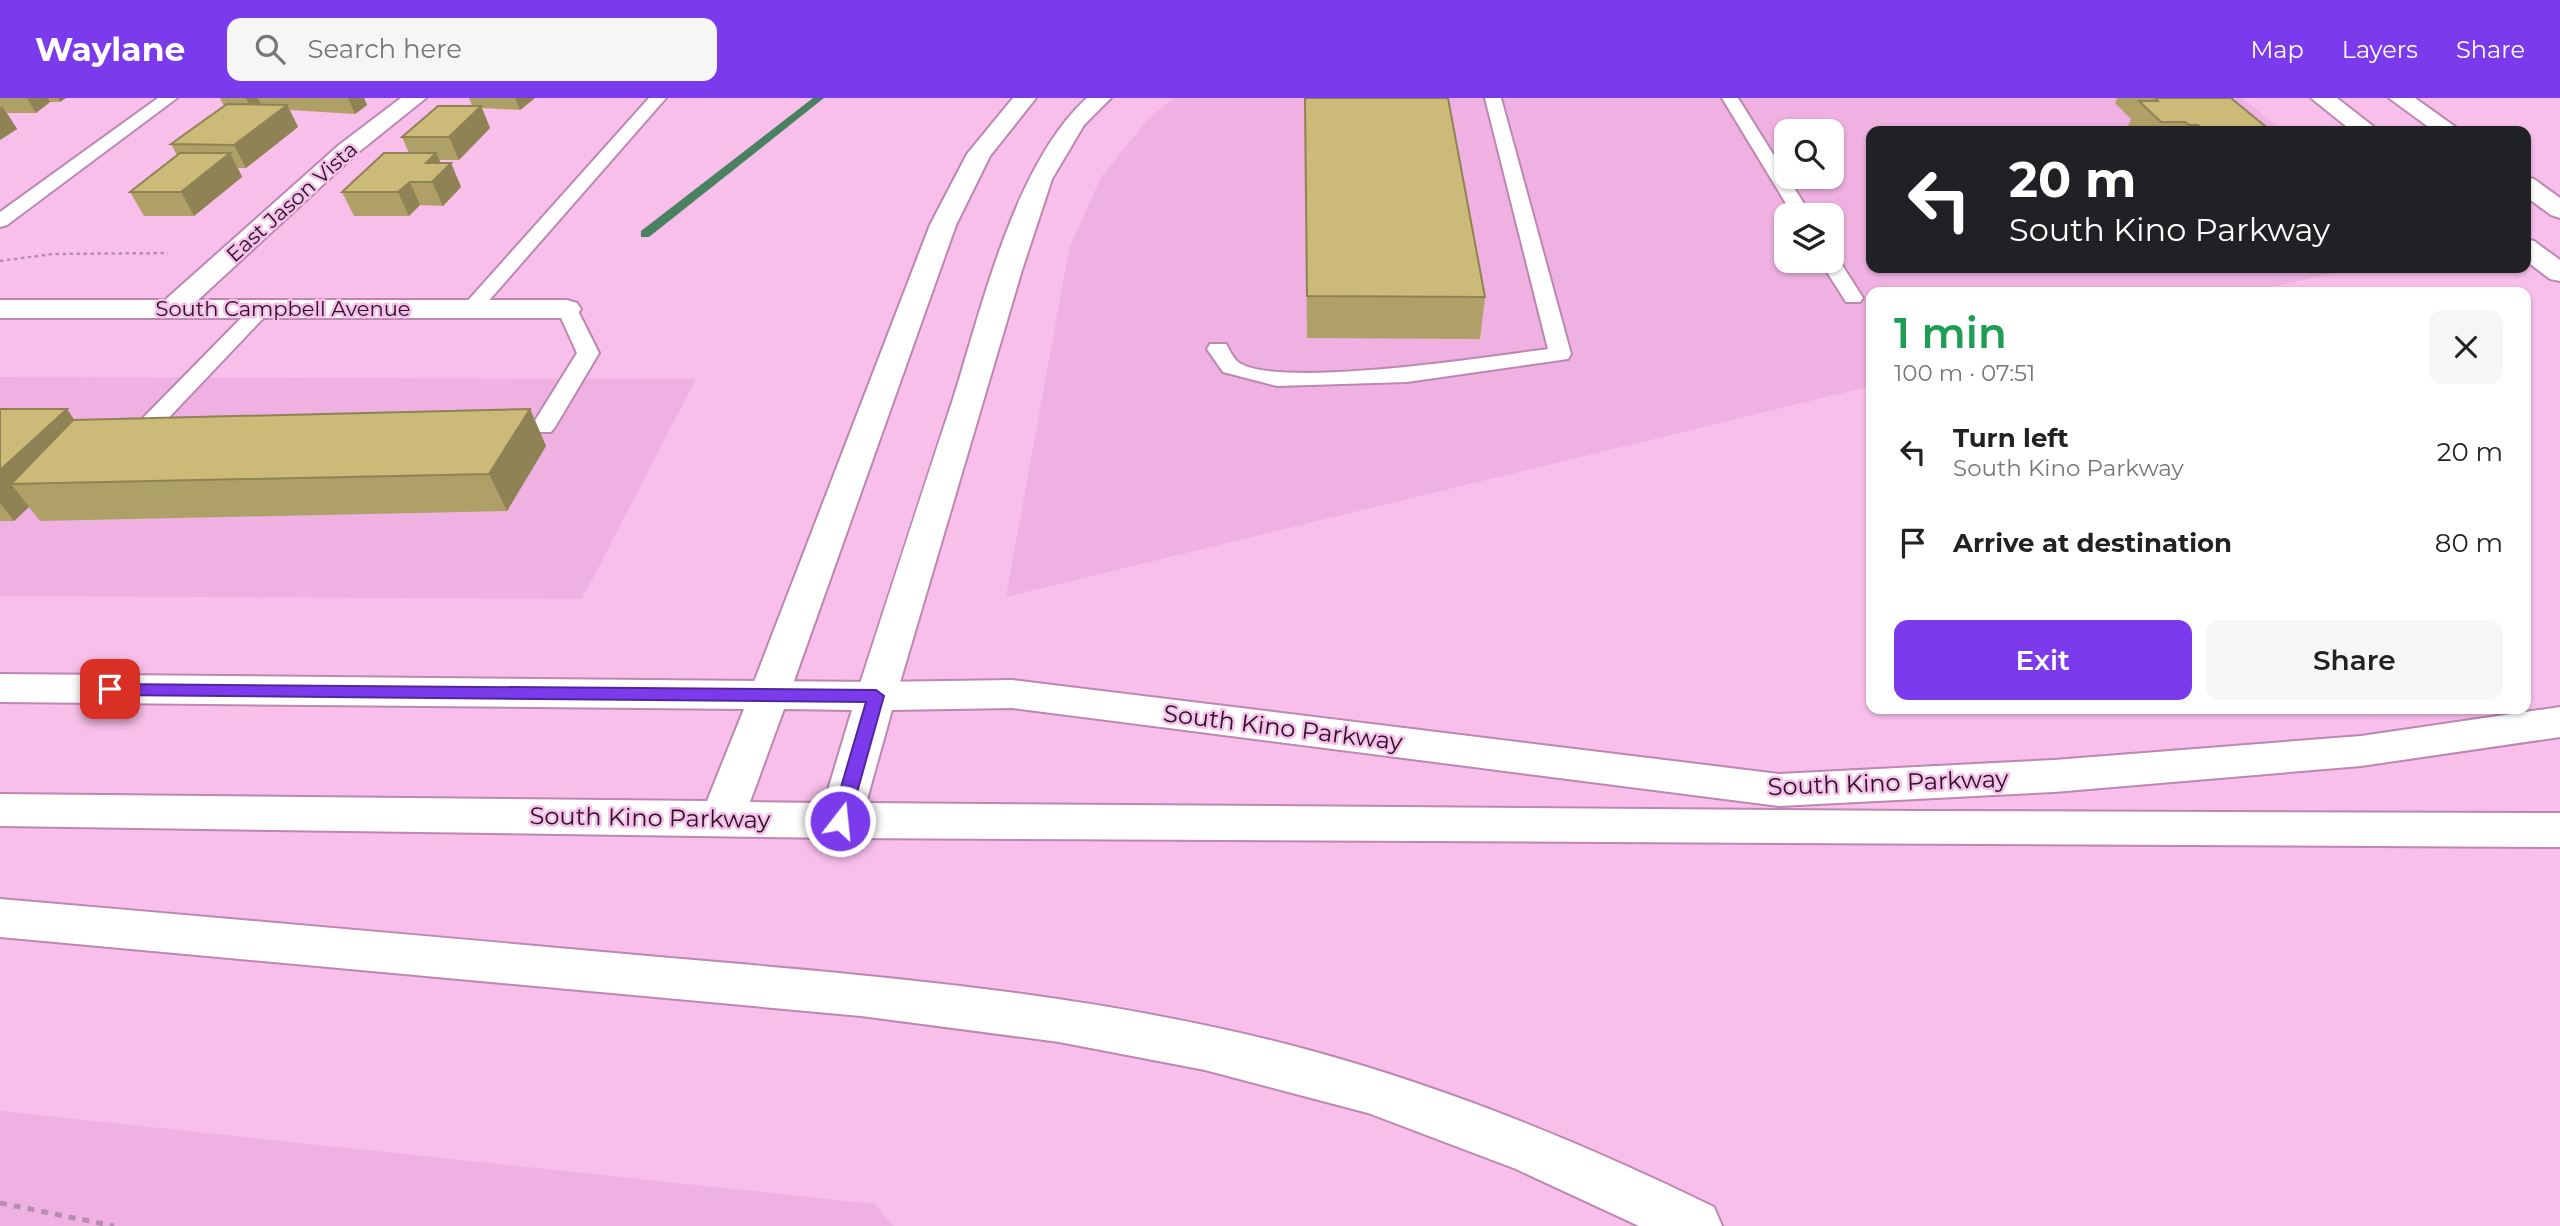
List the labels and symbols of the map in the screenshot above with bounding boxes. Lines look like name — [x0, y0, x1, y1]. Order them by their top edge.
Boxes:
street label: East Jason Vista — [221, 136, 362, 267]
street label: South Campbell Avenue — [155, 296, 411, 321]
pin — [80, 659, 140, 719]
street label: South Kino Parkway — [1162, 698, 1404, 757]
street label: South Kino Parkway — [1767, 764, 2009, 801]
position arrow — [803, 784, 877, 858]
street label: South Kino Parkway — [529, 801, 771, 834]

